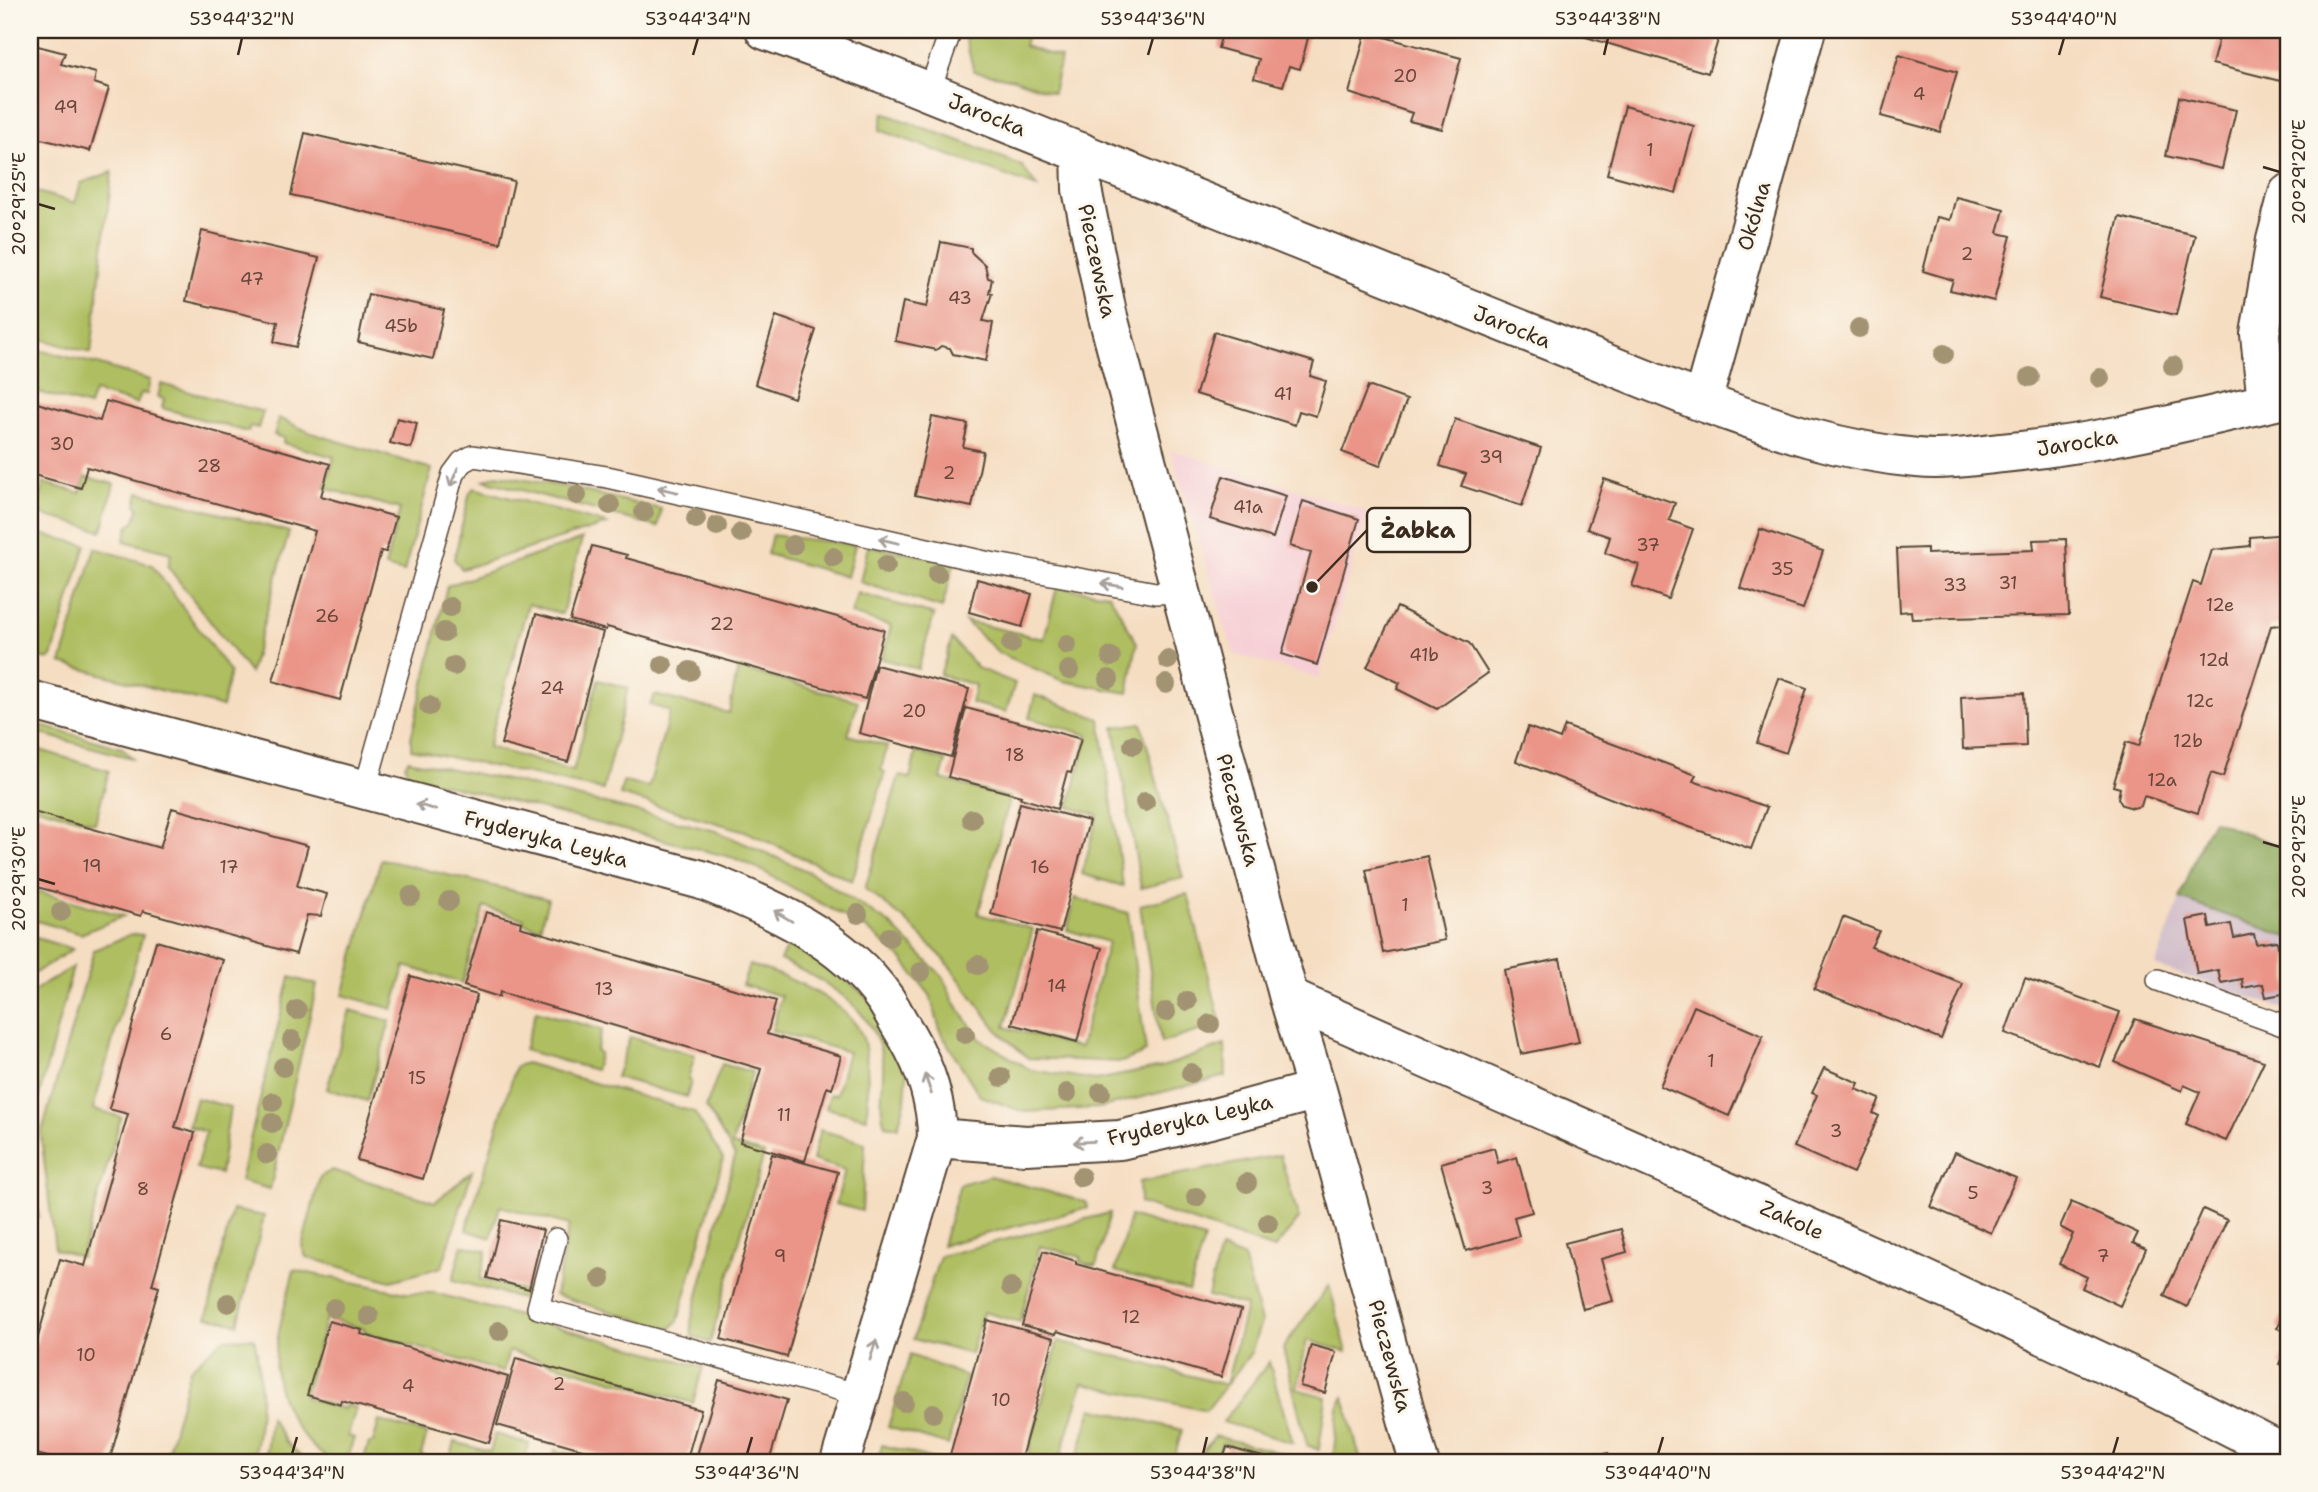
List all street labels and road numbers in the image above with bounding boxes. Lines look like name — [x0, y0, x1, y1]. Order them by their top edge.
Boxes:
street label: Jarocka — [944, 87, 1030, 143]
street label: Okólna — [1731, 178, 1777, 254]
street label: Pieczewska — [1071, 201, 1123, 321]
street label: Jarocka — [1469, 299, 1555, 355]
street label: Jarocka — [2035, 423, 2119, 463]
street label: Pieczewska — [1209, 750, 1267, 870]
street label: Fryderyka Leyka — [461, 804, 631, 874]
street label: Fryderyka Leyka — [1105, 1087, 1275, 1153]
street label: Zakole — [1756, 1194, 1828, 1246]
street label: Pieczewska — [1361, 1296, 1419, 1416]

